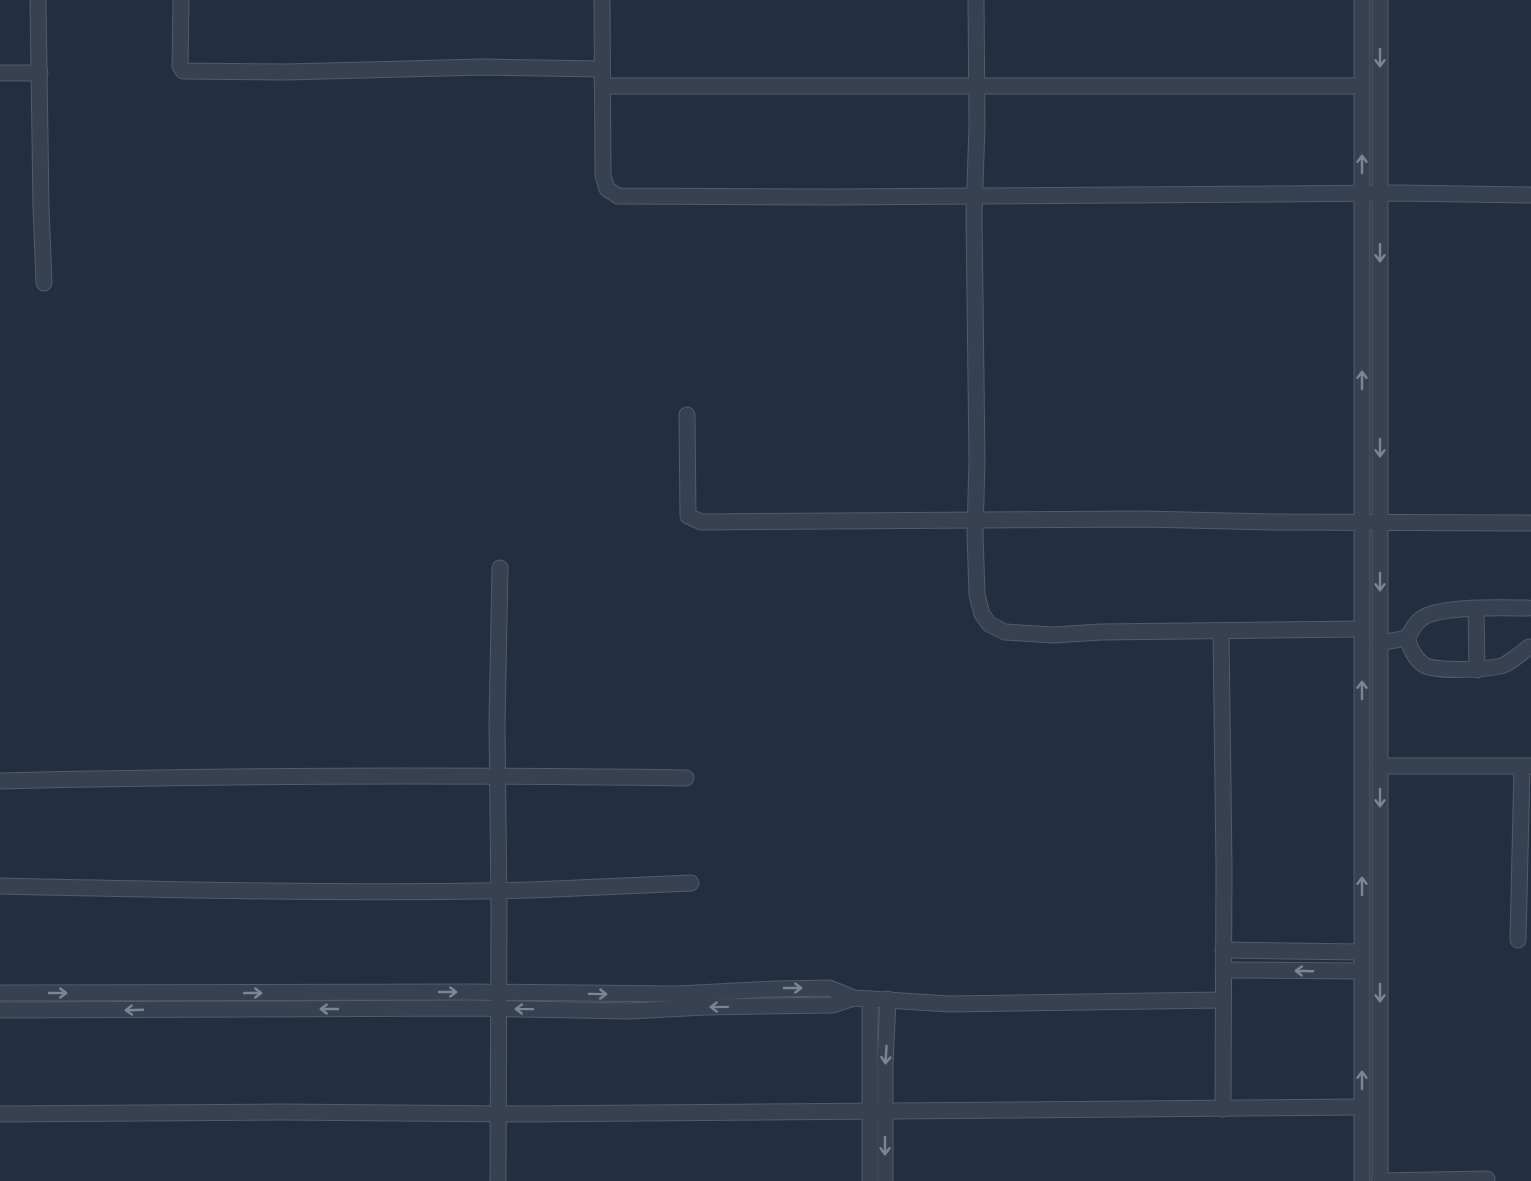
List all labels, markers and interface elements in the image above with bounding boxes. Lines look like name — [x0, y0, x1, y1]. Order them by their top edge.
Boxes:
one-way arrow — [1374, 48, 1386, 68]
one-way arrow — [1356, 155, 1368, 175]
one-way arrow — [1374, 243, 1386, 263]
one-way arrow — [1356, 371, 1368, 391]
one-way arrow — [1374, 438, 1386, 458]
one-way arrow — [1374, 571, 1386, 591]
one-way arrow — [1356, 681, 1368, 701]
one-way arrow — [1374, 787, 1386, 807]
one-way arrow — [1356, 876, 1368, 896]
one-way arrow — [1294, 965, 1314, 976]
one-way arrow — [1374, 982, 1386, 1002]
one-way arrow — [782, 983, 802, 994]
one-way arrow — [438, 986, 458, 998]
one-way arrow — [48, 987, 68, 999]
one-way arrow — [243, 987, 263, 999]
one-way arrow — [588, 988, 608, 999]
one-way arrow — [710, 1001, 730, 1012]
one-way arrow — [320, 1003, 340, 1015]
one-way arrow — [515, 1003, 535, 1015]
one-way arrow — [125, 1004, 145, 1016]
one-way arrow — [880, 1044, 891, 1064]
one-way arrow — [1356, 1071, 1368, 1091]
one-way arrow — [879, 1135, 891, 1155]

